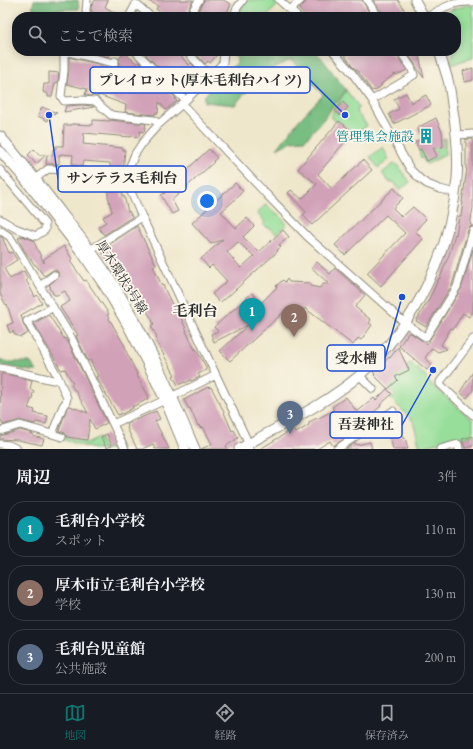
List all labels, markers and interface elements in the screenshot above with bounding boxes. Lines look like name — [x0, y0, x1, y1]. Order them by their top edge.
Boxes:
search box — [12, 12, 461, 56]
icon: search — [26, 23, 48, 45]
text: ここで検索 — [58, 26, 133, 45]
callout: プレイロット(厚木毛利台ハイツ) — [90, 67, 310, 93]
text: プレイロット(厚木毛利台ハイツ) — [99, 71, 301, 89]
building icon: 管理集会施設 — [417, 127, 435, 145]
place label: 管理集会施設 — [336, 128, 414, 145]
callout: サンテラス毛利台 — [58, 166, 186, 192]
text: サンテラス毛利台 — [67, 169, 177, 187]
your location — [197, 191, 217, 211]
street label: 厚木環状3号線 — [92, 237, 152, 317]
pin: 1 — [239, 298, 265, 331]
district label: 毛利台 — [172, 301, 218, 320]
pin: 2 — [281, 304, 307, 337]
callout: 受水槽 — [327, 345, 385, 371]
text: 受水槽 — [335, 349, 377, 367]
pin: 3 — [277, 401, 303, 434]
callout: 吾妻神社 — [330, 412, 402, 438]
text: 吾妻神社 — [338, 415, 394, 433]
text: 周辺 — [16, 466, 50, 488]
text: 3件 — [438, 468, 457, 485]
text: 毛利台小学校 — [55, 511, 145, 530]
text: 1 — [27, 521, 33, 538]
text: 110 m — [425, 521, 456, 538]
text: スポット — [55, 532, 107, 549]
text: 厚木市立毛利台小学校 — [55, 575, 205, 594]
text: 2 — [27, 585, 33, 602]
text: 130 m — [425, 585, 456, 602]
text: 学校 — [55, 596, 81, 613]
text: 毛利台児童館 — [55, 639, 145, 658]
text: 3 — [27, 649, 33, 666]
text: 200 m — [425, 649, 456, 666]
text: 公共施設 — [55, 660, 107, 677]
tab: 地図 — [64, 702, 86, 742]
tab: 経路 — [214, 702, 236, 742]
tab: 保存済み — [365, 702, 409, 742]

